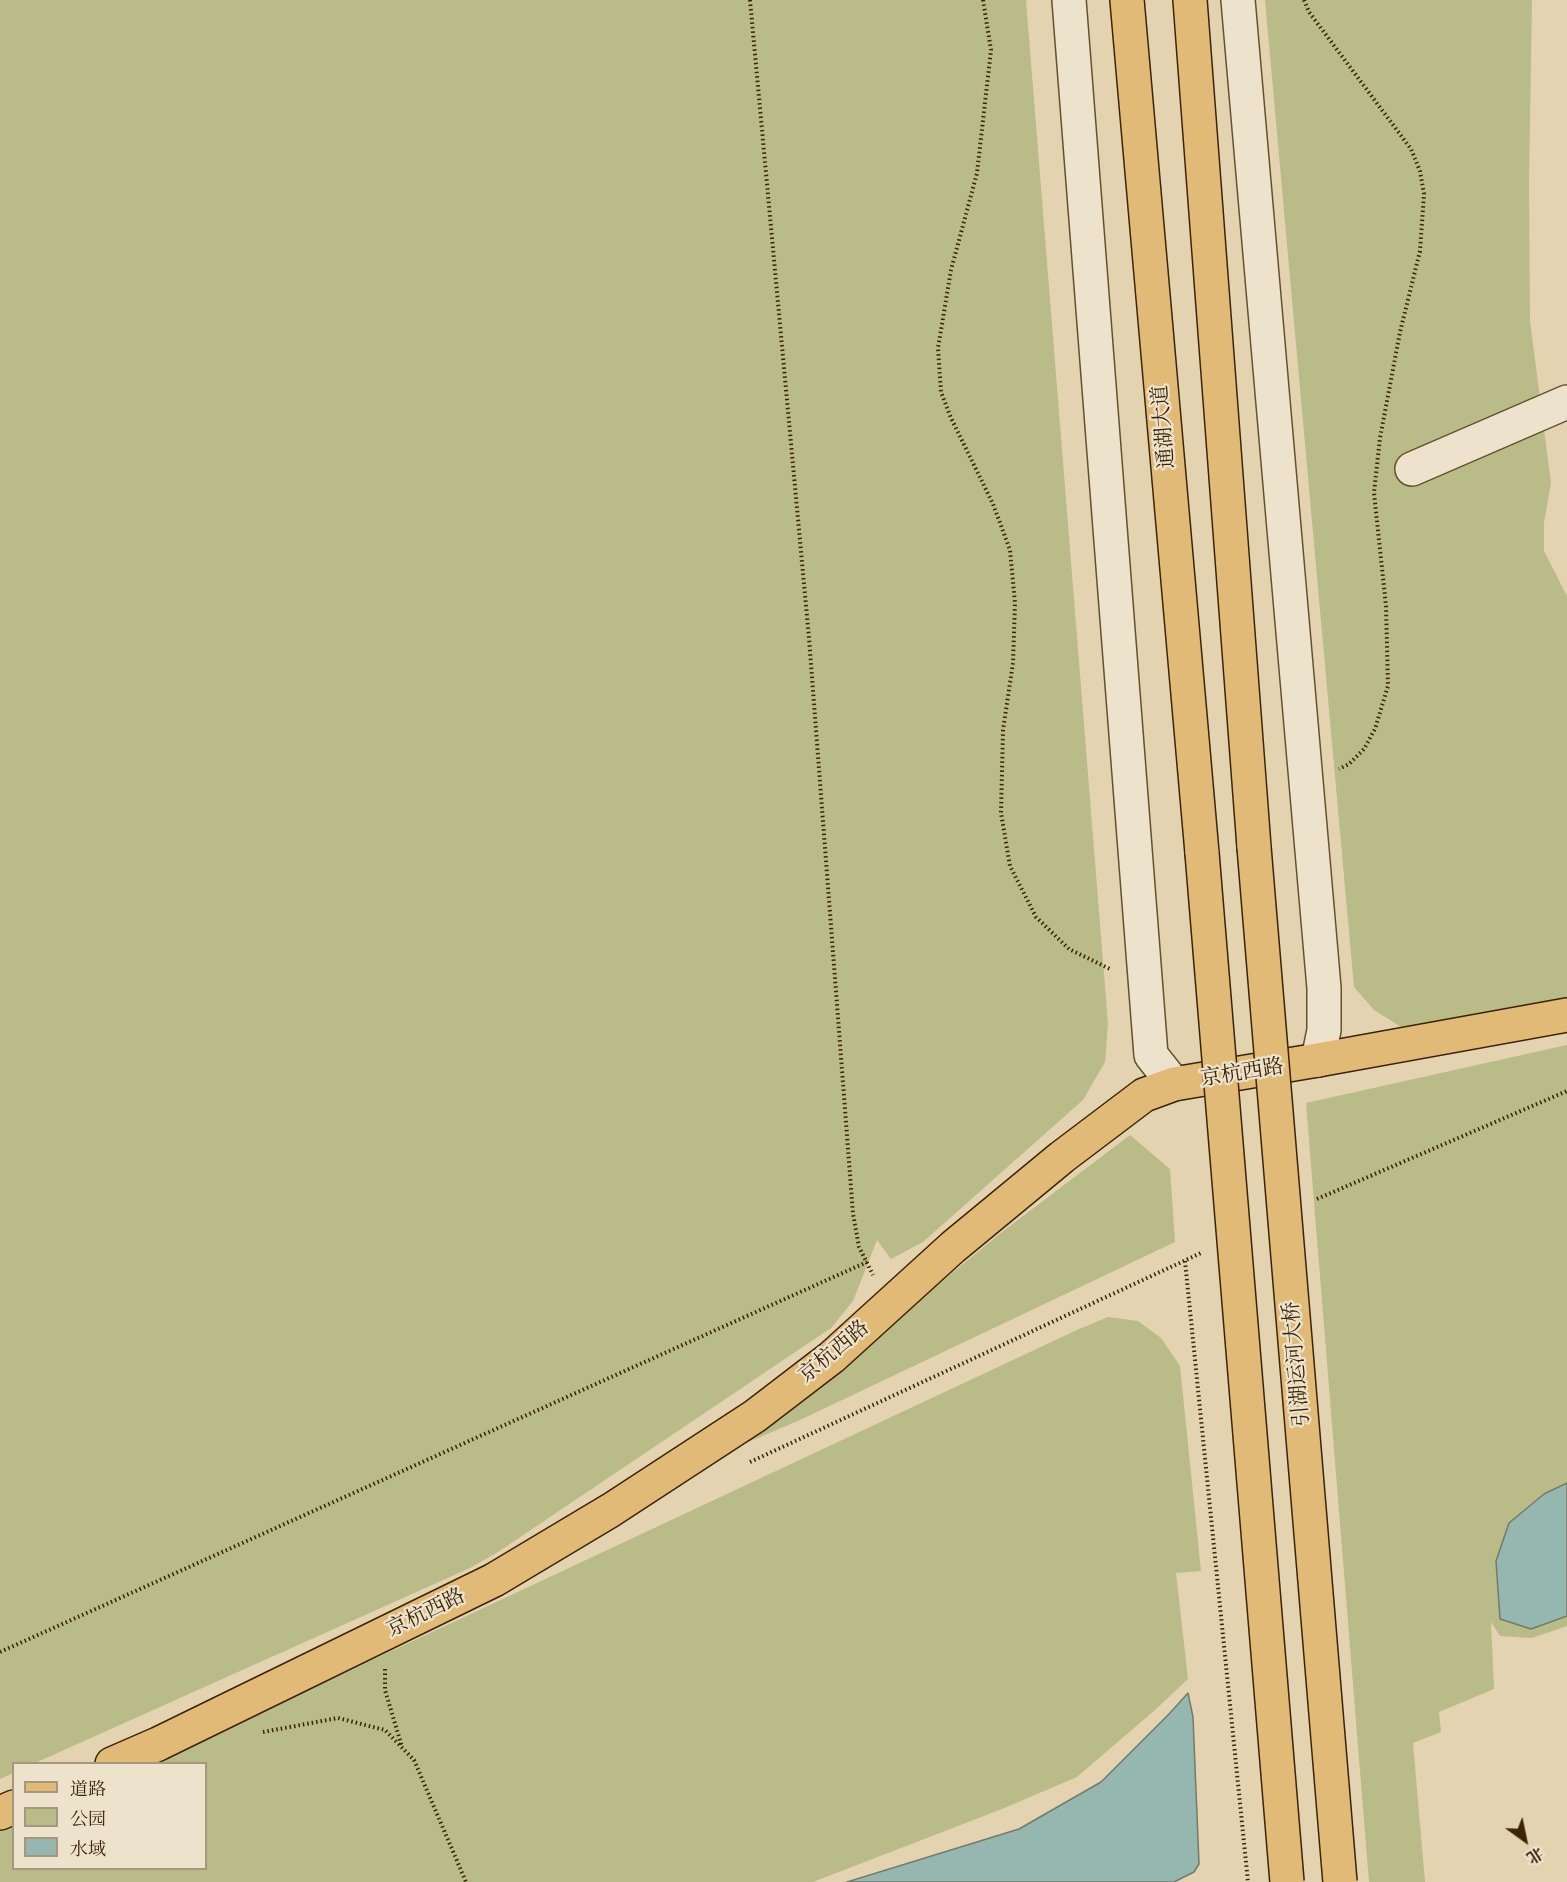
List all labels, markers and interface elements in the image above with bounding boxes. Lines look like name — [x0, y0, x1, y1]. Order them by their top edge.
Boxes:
street label: 通湖大道 — [1148, 384, 1180, 470]
street label: 京杭西路 — [1199, 1054, 1285, 1092]
street label: 引湖运河大桥 — [1279, 1300, 1315, 1428]
street label: 京杭西路 — [794, 1315, 874, 1389]
street label: 京杭西路 — [383, 1583, 469, 1643]
legend — [12, 1762, 207, 1870]
text: 道路 — [70, 1777, 106, 1800]
text: 公园 — [70, 1807, 106, 1830]
north arrow — [1495, 1810, 1555, 1870]
text: 水域 — [70, 1837, 106, 1860]
text: 北 — [1523, 1842, 1548, 1869]

